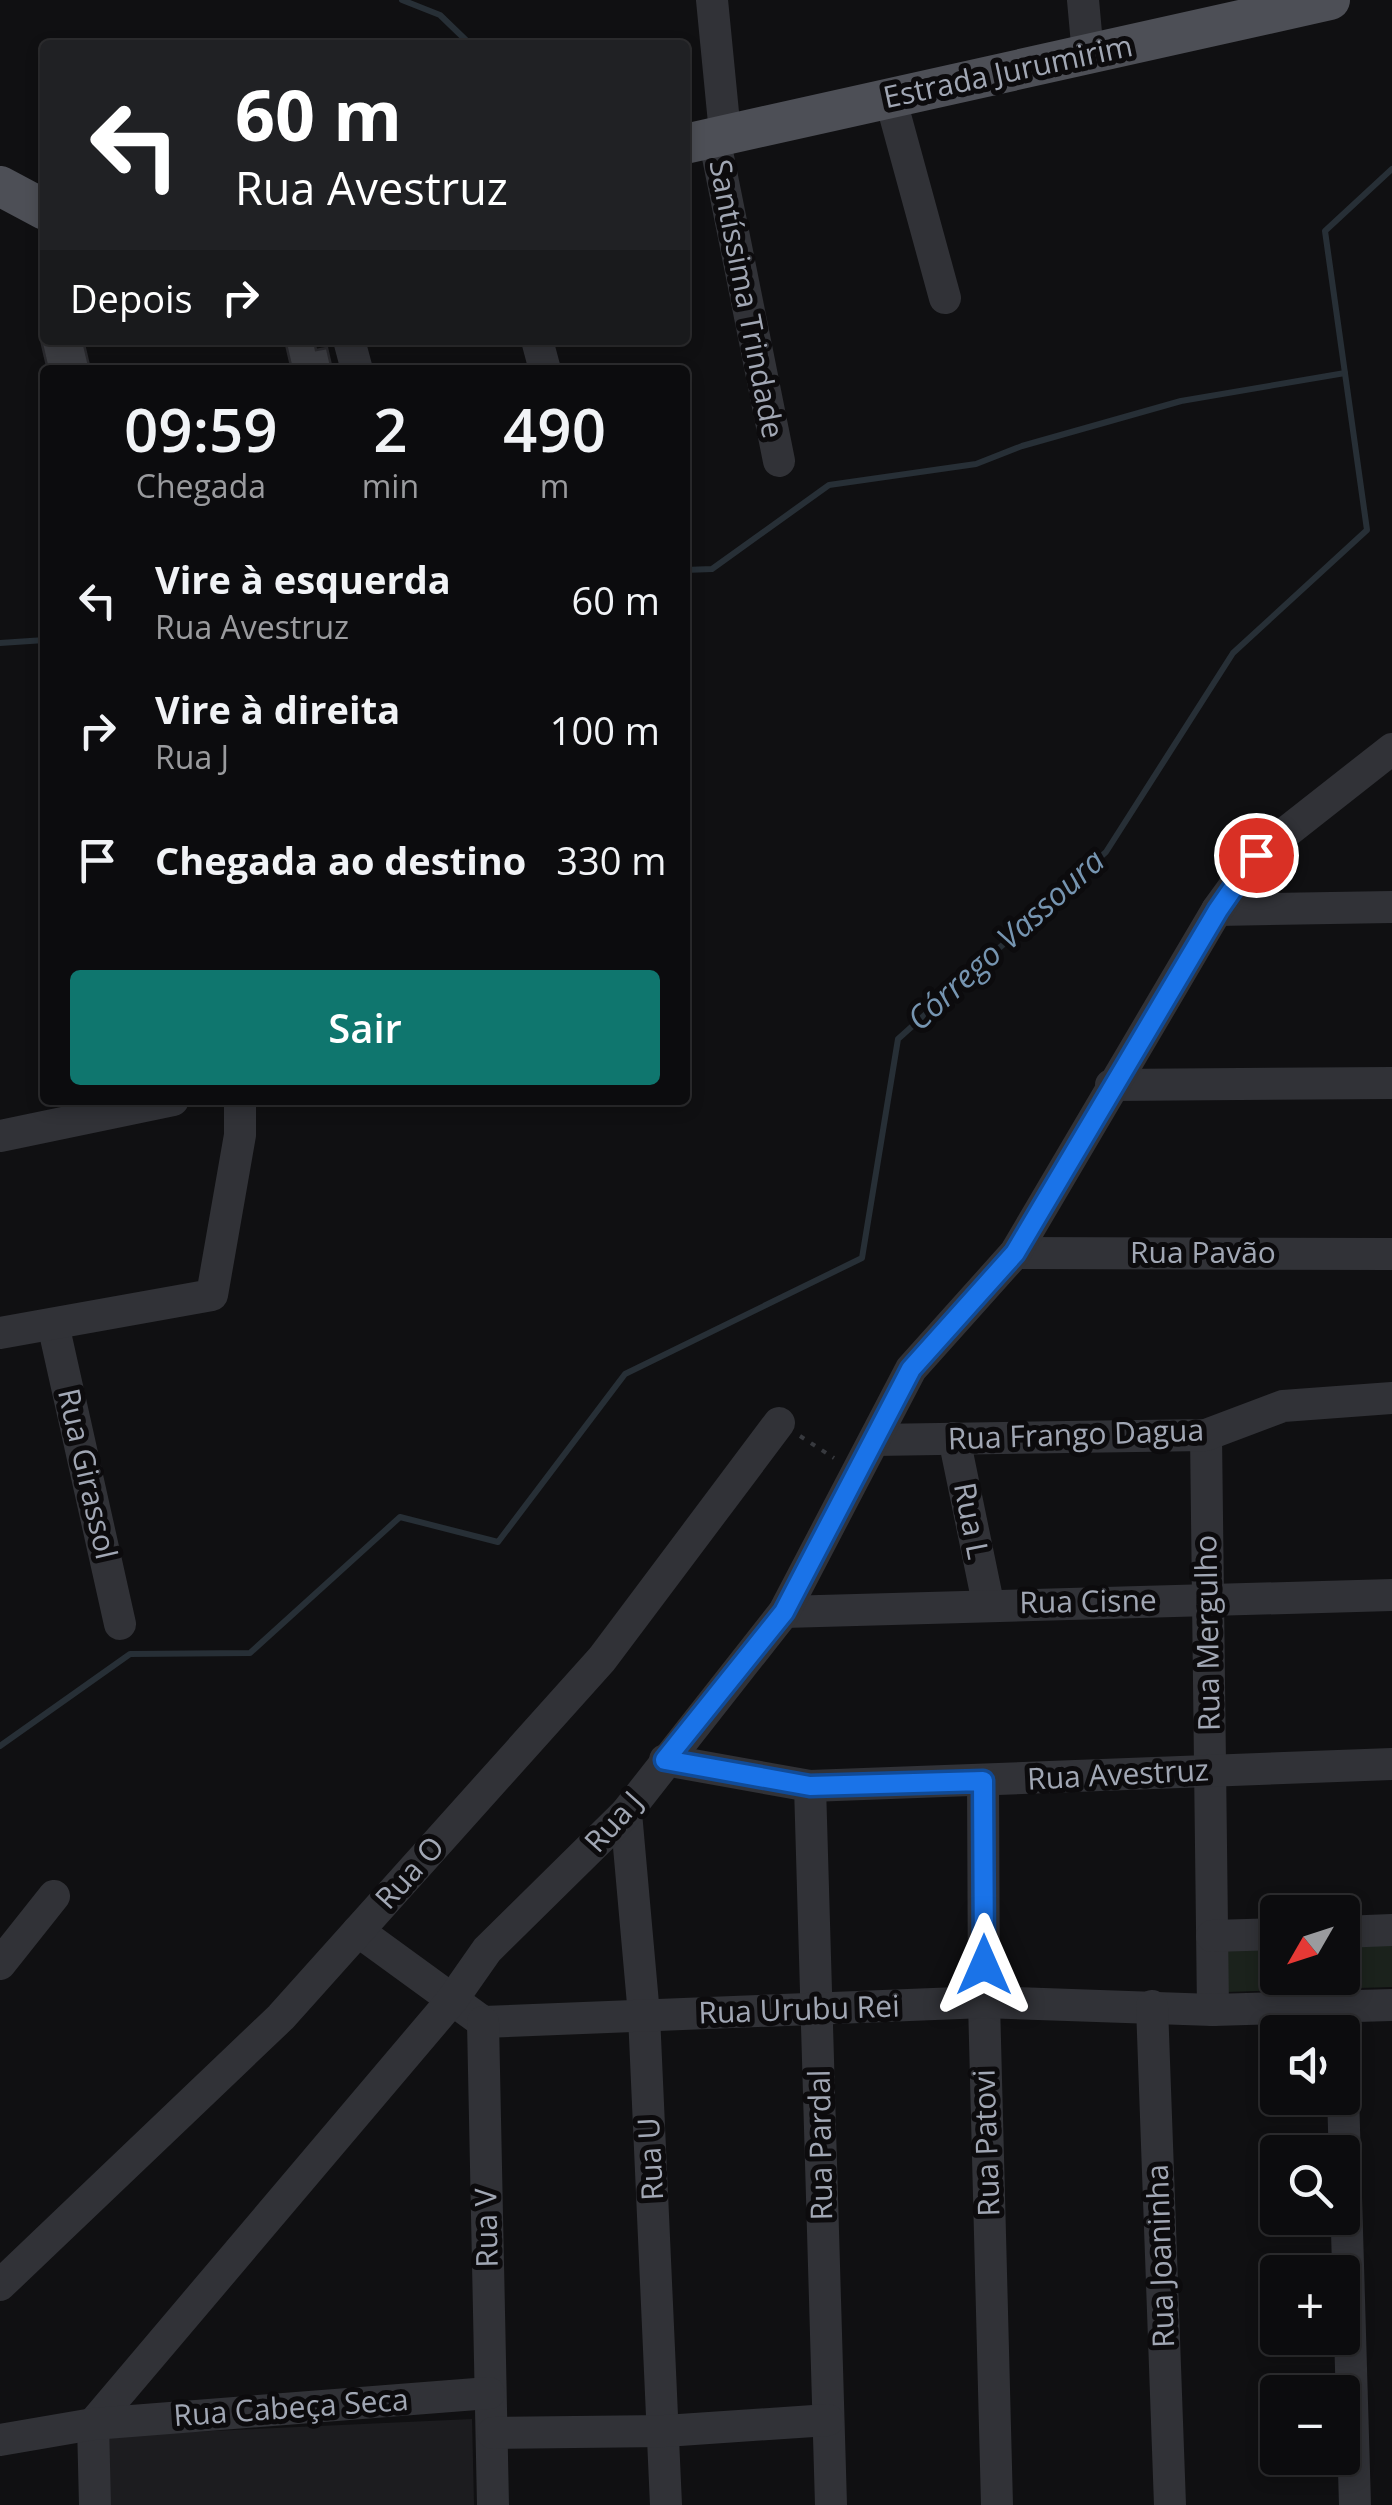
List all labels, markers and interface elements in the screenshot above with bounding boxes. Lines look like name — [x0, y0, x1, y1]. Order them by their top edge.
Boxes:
street label: Estrada Jurumirim — [879, 24, 1136, 117]
text: 60 m — [235, 66, 402, 162]
icon: left — [70, 80, 200, 210]
street label: Santíssima Trindade — [700, 156, 795, 442]
text: Rua Avestruz — [235, 157, 508, 218]
icon: right — [213, 270, 268, 325]
text: Depois — [70, 272, 193, 324]
text: 09:59 — [124, 388, 278, 470]
text: 2 — [373, 388, 408, 470]
text: 490 — [503, 388, 606, 470]
text: Chegada — [136, 464, 266, 507]
text: min — [362, 464, 419, 507]
text: m — [540, 464, 569, 507]
text: Vire à esquerda — [155, 553, 451, 605]
icon: left — [70, 573, 125, 628]
text: 60 m — [571, 574, 660, 626]
text: Rua Avestruz — [155, 605, 349, 648]
text: Vire à direita — [155, 683, 400, 735]
icon: right — [70, 703, 125, 758]
text: 100 m — [550, 704, 660, 756]
text: Rua J — [155, 735, 229, 778]
pin — [1214, 813, 1299, 898]
icon: arrive — [1229, 828, 1284, 883]
icon: arrive — [70, 833, 125, 888]
text: Chegada ao destino — [155, 834, 526, 886]
text: 330 m — [556, 834, 667, 886]
water label: Córrego Vassoura — [897, 839, 1113, 1039]
button: Sair — [70, 970, 660, 1085]
street label: Rua Pavão — [1130, 1231, 1276, 1272]
street label: Rua Girassol — [49, 1384, 128, 1563]
street label: Rua Frango Dagua — [947, 1409, 1205, 1458]
street label: Rua L — [945, 1479, 1000, 1562]
street label: Rua Mergulho — [1184, 1535, 1229, 1731]
street label: Rua Cisne — [1019, 1579, 1157, 1622]
street label: Rua Avestruz — [1026, 1748, 1210, 1799]
street label: Rua J — [574, 1781, 651, 1861]
street label: Rua O — [365, 1827, 452, 1917]
north arrow — [1260, 1895, 1360, 1995]
map controls — [1260, 1895, 1360, 2475]
position arrow — [932, 1913, 1036, 2017]
street label: Rua Urubu Rei — [698, 1984, 900, 2033]
button: sound — [1260, 2015, 1360, 2115]
street label: Rua Pardal — [798, 2069, 841, 2221]
street label: Rua Patovi — [962, 2069, 1009, 2217]
street label: Rua U — [627, 2116, 672, 2202]
button: search — [1260, 2135, 1360, 2235]
street label: Rua Joaninha — [1136, 2164, 1183, 2349]
street label: Rua V — [464, 2188, 507, 2268]
button: + — [1260, 2255, 1360, 2355]
button: − — [1260, 2375, 1360, 2475]
street label: Rua Cabeça Seca — [172, 2378, 410, 2435]

